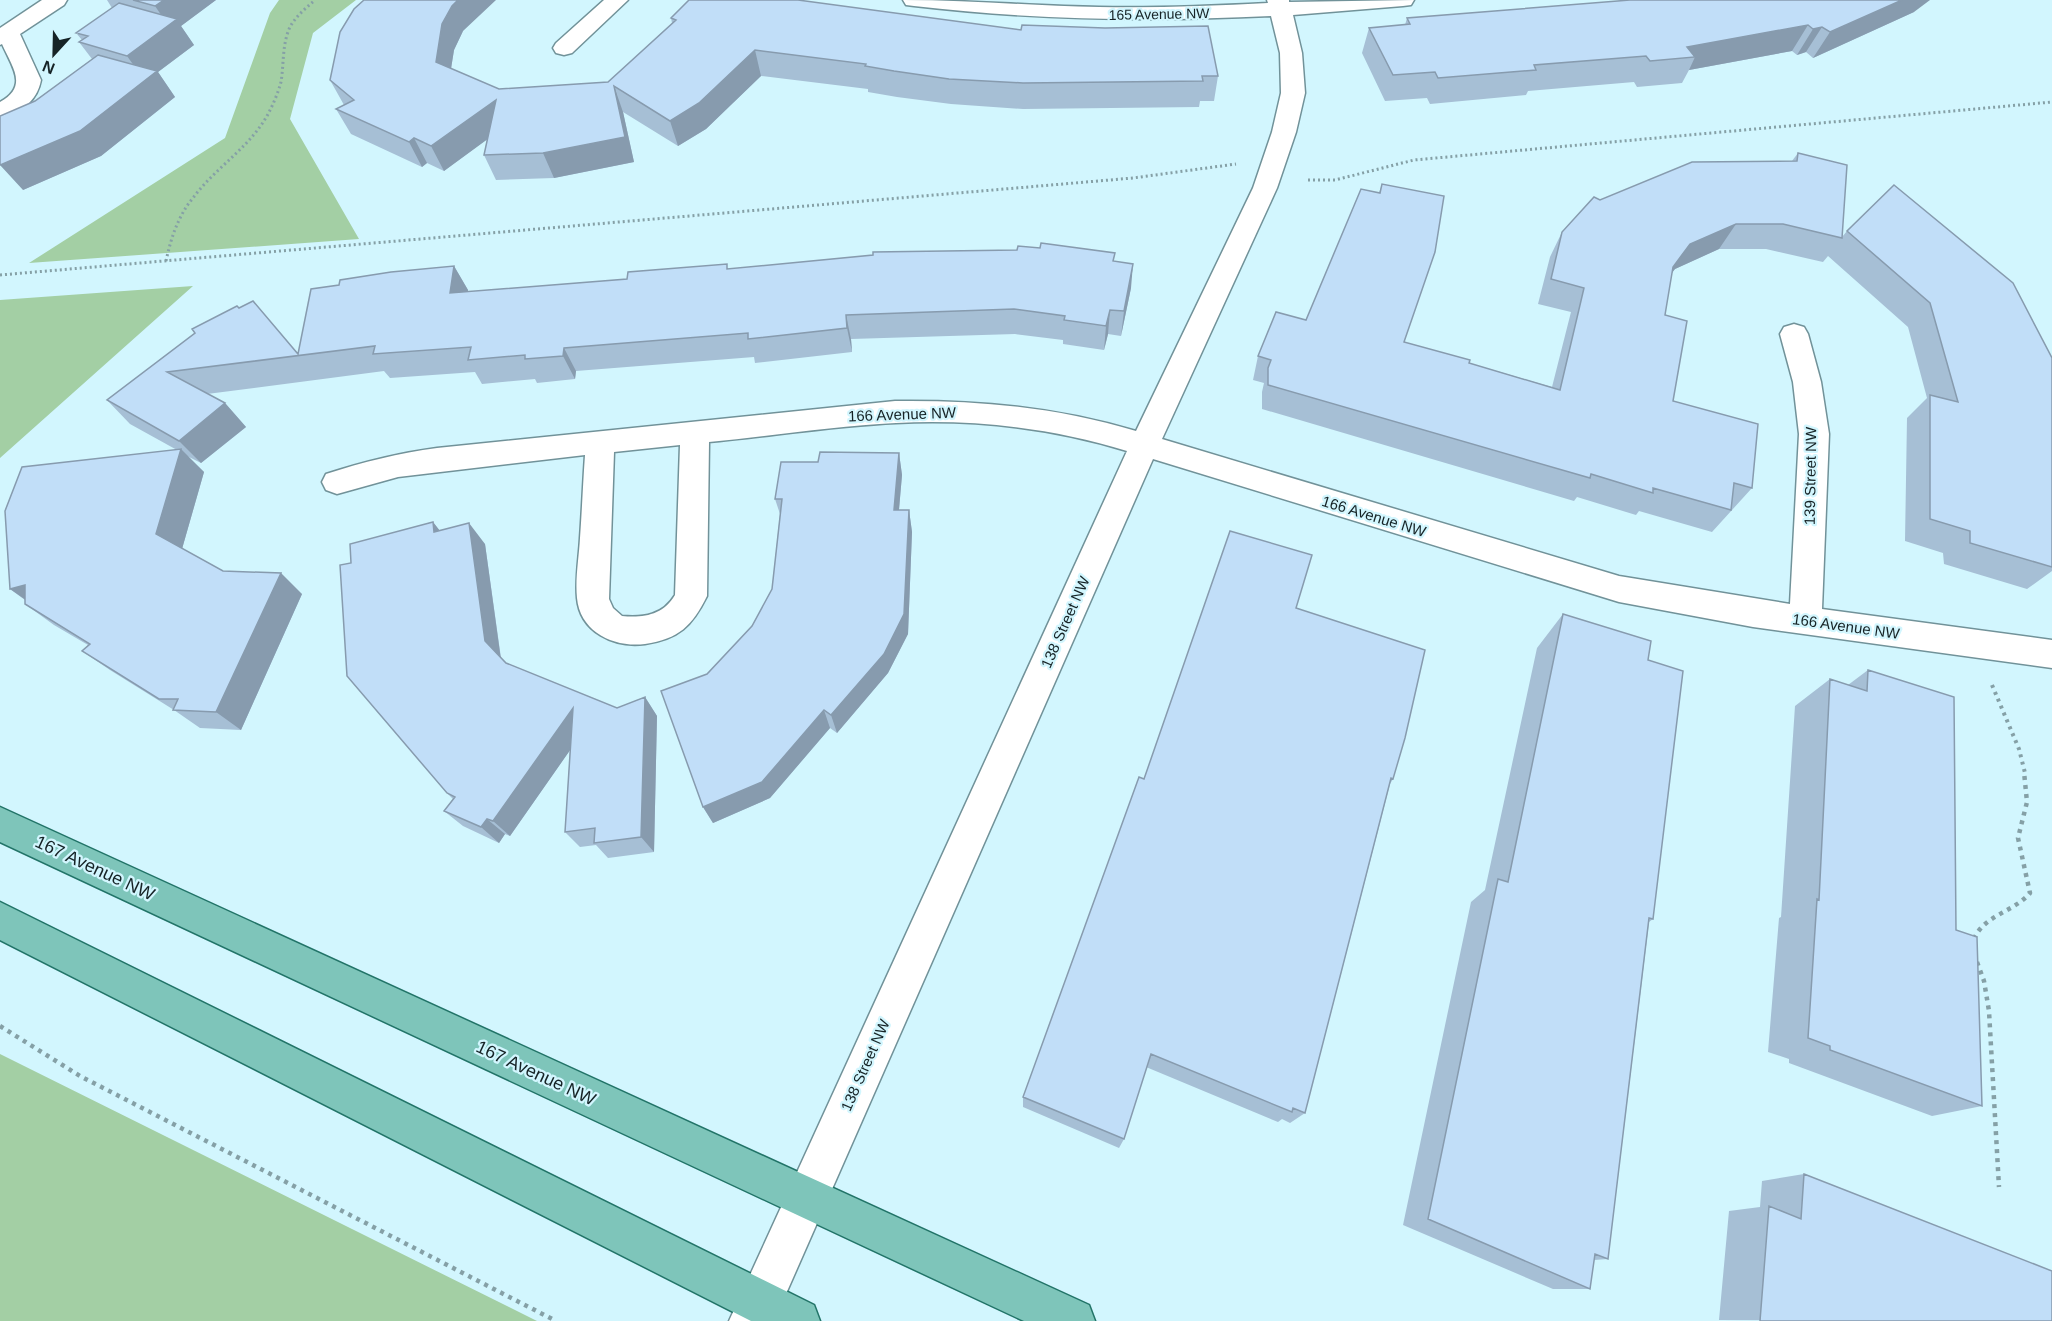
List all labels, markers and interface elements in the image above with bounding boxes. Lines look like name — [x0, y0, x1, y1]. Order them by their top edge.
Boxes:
street label: 165 Avenue NW — [1108, 5, 1210, 23]
north arrow — [24, 24, 84, 84]
text: N — [40, 57, 57, 77]
street label: 166 Avenue NW — [848, 404, 957, 424]
street label: 139 Street NW — [1801, 426, 1819, 525]
street label: 166 Avenue NW — [1320, 492, 1429, 540]
street label: 138 Street NW — [1037, 573, 1093, 670]
street label: 166 Avenue NW — [1791, 610, 1902, 642]
street label: 167 Avenue NW — [32, 832, 158, 904]
street label: 138 Street NW — [837, 1016, 893, 1113]
street label: 167 Avenue NW — [473, 1037, 599, 1109]

